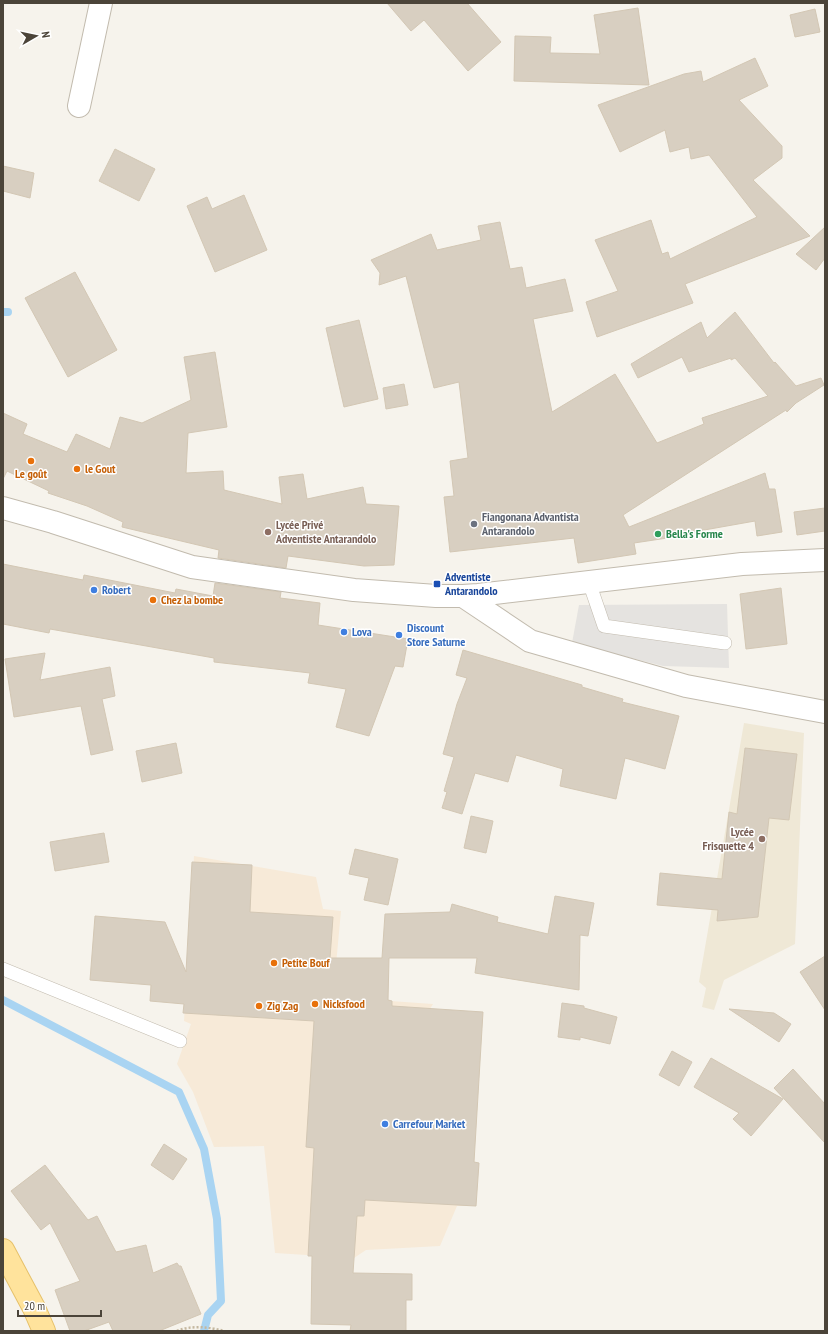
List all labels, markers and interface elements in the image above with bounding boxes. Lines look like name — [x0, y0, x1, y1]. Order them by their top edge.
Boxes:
north arrow — [16, 16, 56, 56]
text: N — [38, 30, 53, 39]
marker: Le goût — [26, 456, 36, 466]
place label: le Gout — [85, 461, 116, 476]
marker: le Gout — [72, 464, 82, 474]
place label: Le goût — [15, 466, 47, 481]
place label: Fiangonana Advantista Antarandolo — [481, 509, 579, 538]
place label: Lycée Privé Adventiste Antarandolo — [275, 517, 377, 546]
marker: Fiangonana Advantista Antarandolo — [469, 519, 479, 529]
place label: Bella's Forme — [666, 526, 723, 541]
marker: Lycée Privé Adventiste Antarandolo — [263, 527, 273, 537]
marker: Bella's Forme — [653, 529, 663, 539]
place label: Adventiste Antarandolo — [444, 569, 498, 598]
marker: Adventiste Antarandolo — [432, 579, 442, 589]
place label: Robert — [102, 582, 131, 597]
marker: Robert — [89, 585, 99, 595]
place label: Chez la bombe — [161, 592, 223, 607]
marker: Chez la bombe — [148, 595, 158, 605]
place label: Discount Store Saturne — [407, 620, 465, 649]
place label: Lova — [352, 624, 372, 639]
marker: Lova — [339, 627, 349, 637]
marker: Discount Store Saturne — [394, 630, 404, 640]
place label: Lycée Frisquette 4 — [703, 824, 754, 853]
marker: Lycée Frisquette 4 — [757, 834, 767, 844]
place label: Petite Bouf — [282, 955, 330, 970]
marker: Petite Bouf — [269, 958, 279, 968]
place label: Nicksfood — [323, 996, 365, 1011]
place label: Zig Zag — [267, 998, 298, 1013]
marker: Nicksfood — [310, 999, 320, 1009]
marker: Zig Zag — [254, 1001, 264, 1011]
place label: Carrefour Market — [393, 1116, 466, 1131]
marker: Carrefour Market — [380, 1119, 390, 1129]
scale bar — [18, 1292, 101, 1318]
text: 20 m — [24, 1298, 45, 1313]

